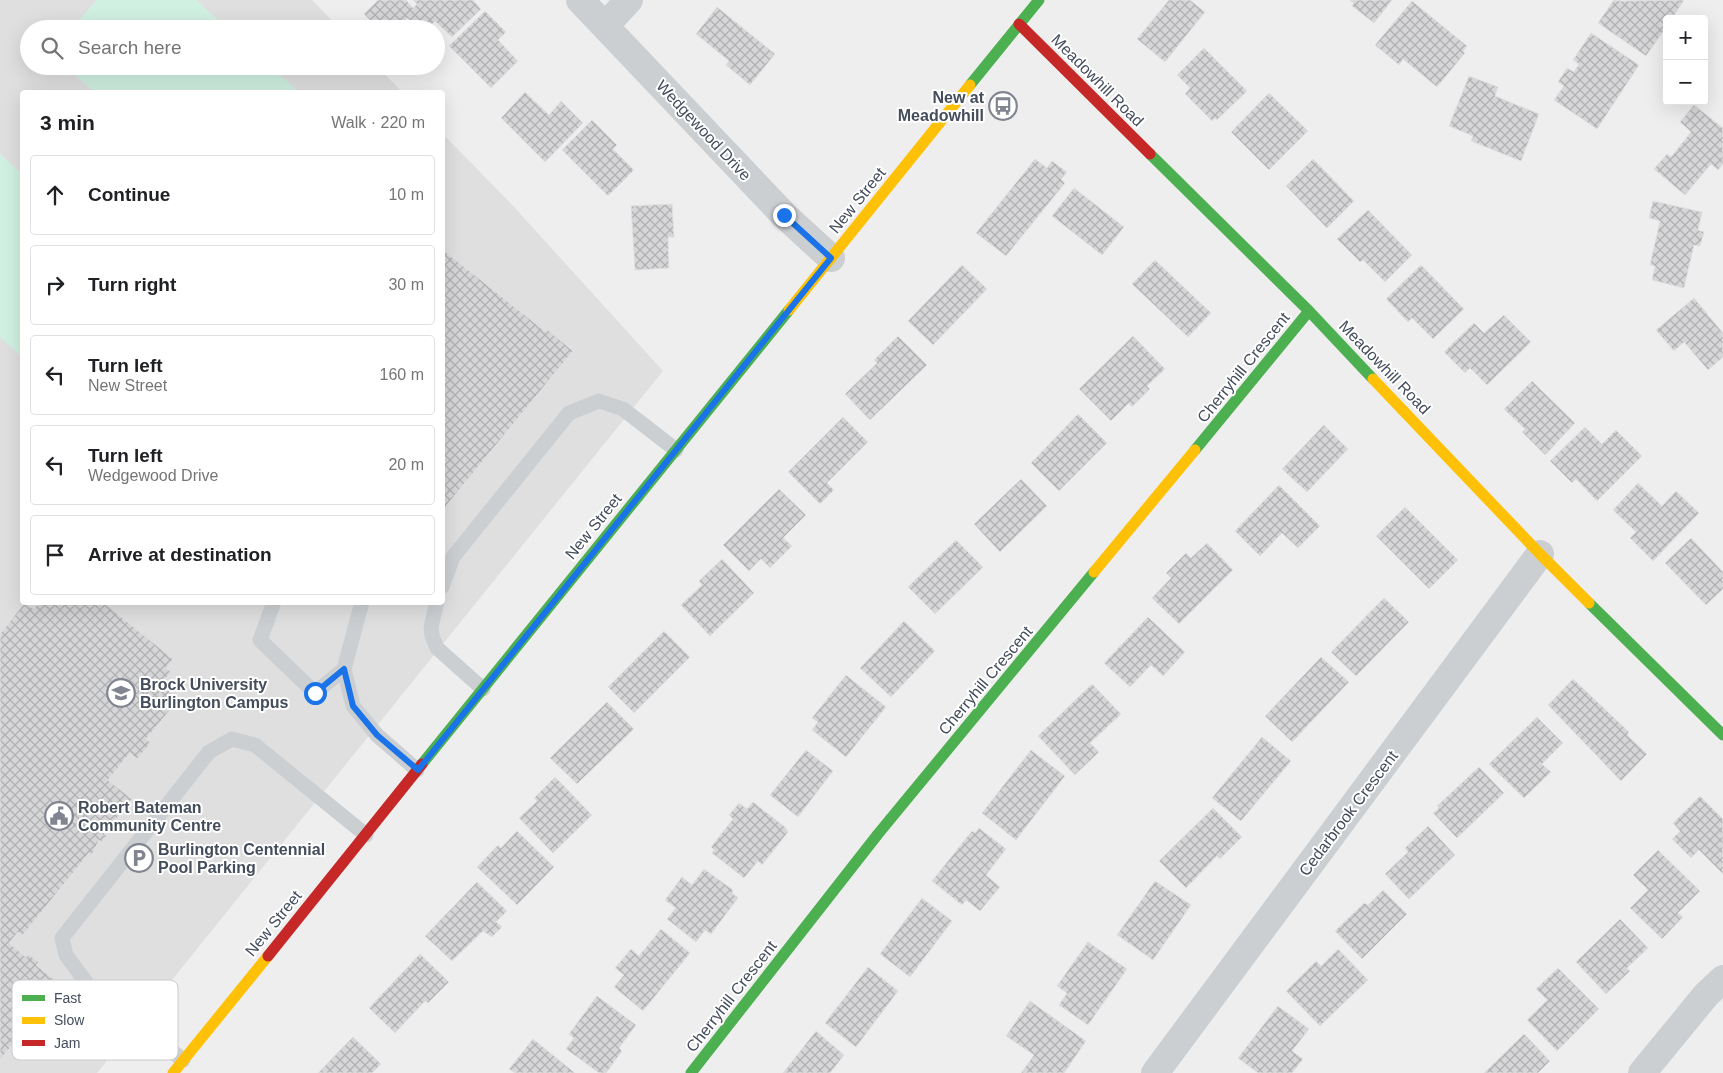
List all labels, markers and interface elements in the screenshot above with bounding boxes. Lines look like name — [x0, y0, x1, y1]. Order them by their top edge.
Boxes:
map controls — [1663, 15, 1708, 105]
button: + — [1663, 15, 1708, 60]
search box — [20, 20, 445, 75]
street label: Meadowhill Road — [1048, 31, 1147, 130]
icon: search — [38, 34, 66, 62]
text: Search here — [78, 37, 182, 58]
button: − — [1663, 60, 1708, 105]
street label: Wedgewood Drive — [653, 77, 754, 184]
place label: New at Meadowhill — [898, 89, 985, 124]
bus stop icon: New at Meadowhill — [988, 91, 1018, 121]
text: 3 min — [40, 111, 95, 134]
text: Walk · 220 m — [331, 114, 425, 131]
street label: New Street — [826, 164, 889, 236]
icon: ahead — [41, 181, 69, 209]
text: Continue — [88, 184, 170, 205]
text: 10 m — [388, 186, 424, 203]
route end — [773, 204, 796, 227]
icon: right — [41, 271, 69, 299]
text: Turn right — [88, 274, 176, 295]
text: 30 m — [388, 276, 424, 293]
street label: Cherryhill Crescent — [1194, 309, 1293, 426]
street label: Meadowhill Road — [1336, 317, 1433, 417]
text: Turn left — [88, 355, 163, 376]
icon: left — [41, 361, 69, 389]
text: 160 m — [380, 366, 424, 383]
text: New Street — [88, 377, 167, 394]
text: Turn left — [88, 445, 163, 466]
icon: left — [41, 451, 69, 479]
text: 20 m — [388, 456, 424, 473]
text: Wedgewood Drive — [88, 467, 218, 484]
street label: New Street — [562, 490, 625, 562]
icon: arrive — [41, 541, 69, 569]
text: Arrive at destination — [88, 544, 272, 565]
street label: Cherryhill Crescent — [935, 622, 1036, 738]
place label: Brock University Burlington Campus — [140, 676, 289, 711]
school or university icon: Brock University Burlington Campus — [106, 678, 136, 708]
route start — [304, 682, 327, 705]
street label: Cedarbrook Crescent — [1296, 747, 1401, 879]
place label: Robert Bateman Community Centre — [78, 799, 221, 834]
public building icon: Robert Bateman Community Centre — [44, 801, 74, 831]
place label: Burlington Centennial Pool Parking — [158, 841, 325, 876]
parking icon: Burlington Centennial Pool Parking — [124, 843, 154, 873]
street label: New Street — [242, 887, 305, 959]
street label: Cherryhill Crescent — [683, 937, 780, 1055]
legend — [12, 980, 178, 1060]
text: Fast — [54, 990, 81, 1006]
text: Slow — [54, 1012, 85, 1028]
text: Jam — [54, 1035, 80, 1051]

